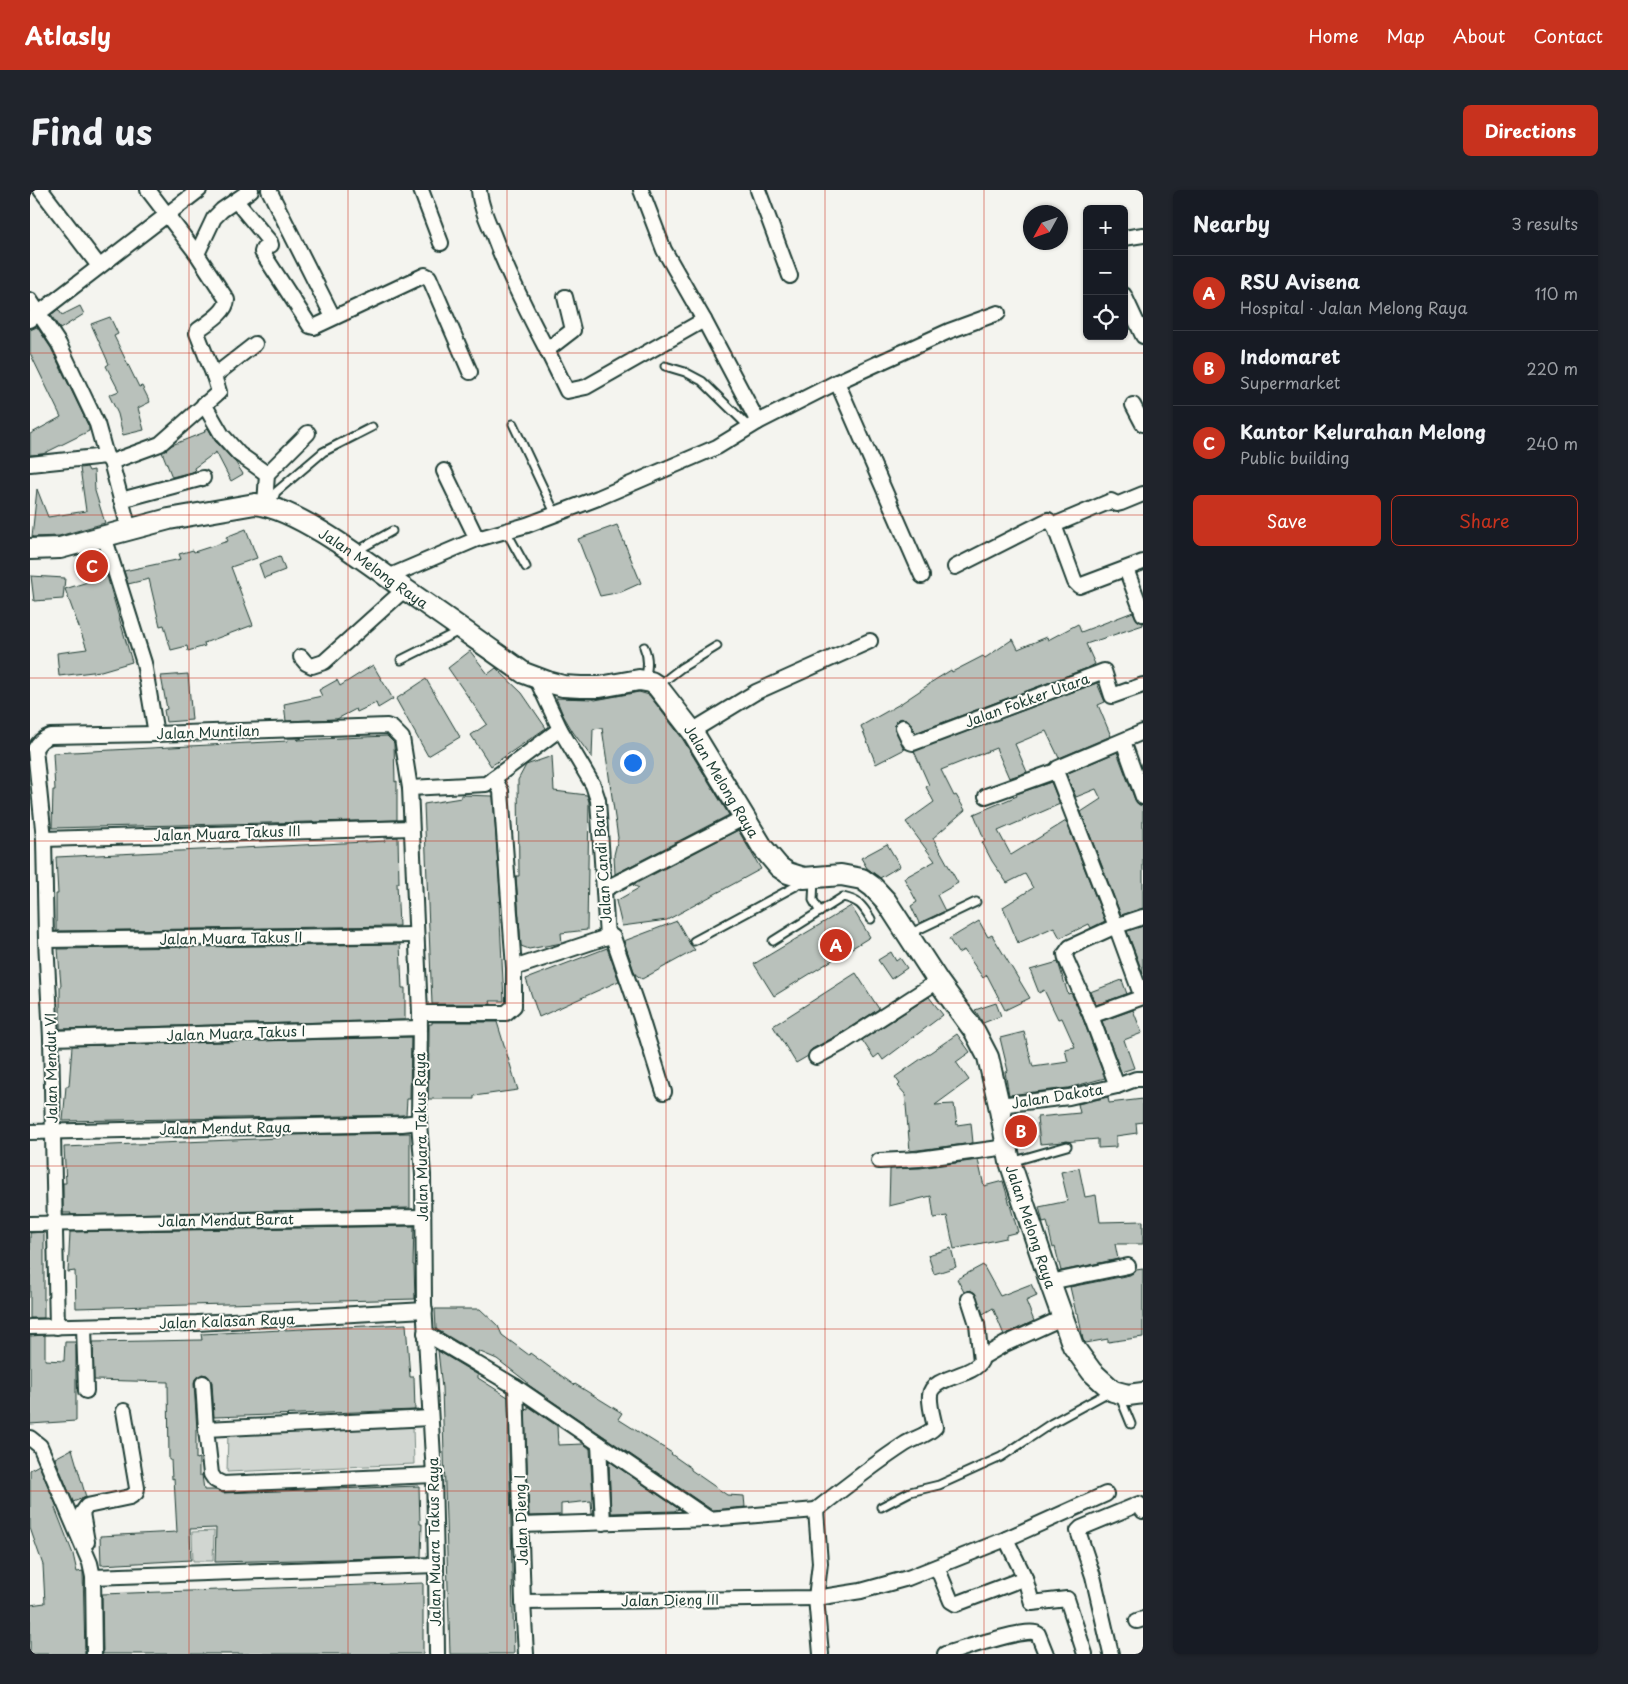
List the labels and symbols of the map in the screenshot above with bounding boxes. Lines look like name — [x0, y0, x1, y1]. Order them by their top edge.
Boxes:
north arrow — [1023, 205, 1068, 250]
street label: Jalan Melong Raya — [315, 522, 433, 613]
pin: C — [76, 547, 108, 585]
street label: Jalan Fokker Utara — [962, 668, 1092, 732]
street label: Jalan Melong Raya — [680, 719, 765, 842]
street label: Jalan Muntilan — [156, 720, 260, 744]
your location — [620, 750, 646, 776]
street label: Jalan Candi Baru — [587, 804, 617, 924]
street label: Jalan Muara Takus III — [153, 820, 301, 846]
street label: Jalan Muara Takus II — [159, 926, 303, 950]
pin: A — [820, 926, 852, 964]
street label: Jalan Mendut VI — [40, 1012, 62, 1124]
street label: Jalan Muara Takus I — [166, 1020, 306, 1046]
street label: Jalan Muara Takus Raya — [409, 1052, 433, 1222]
street label: Jalan Dakota — [1010, 1078, 1105, 1114]
pin: B — [1005, 1112, 1037, 1150]
street label: Jalan Mendut Raya — [159, 1116, 291, 1140]
street label: Jalan Melong Raya — [1001, 1162, 1062, 1291]
street label: Jalan Mendut Barat — [158, 1208, 294, 1232]
street label: Jalan Kalasan Raya — [159, 1308, 296, 1334]
street label: Jalan Muara Takus Raya — [422, 1457, 446, 1627]
street label: Jalan Dieng I — [509, 1474, 533, 1566]
street label: Jalan Dieng III — [621, 1589, 719, 1611]

